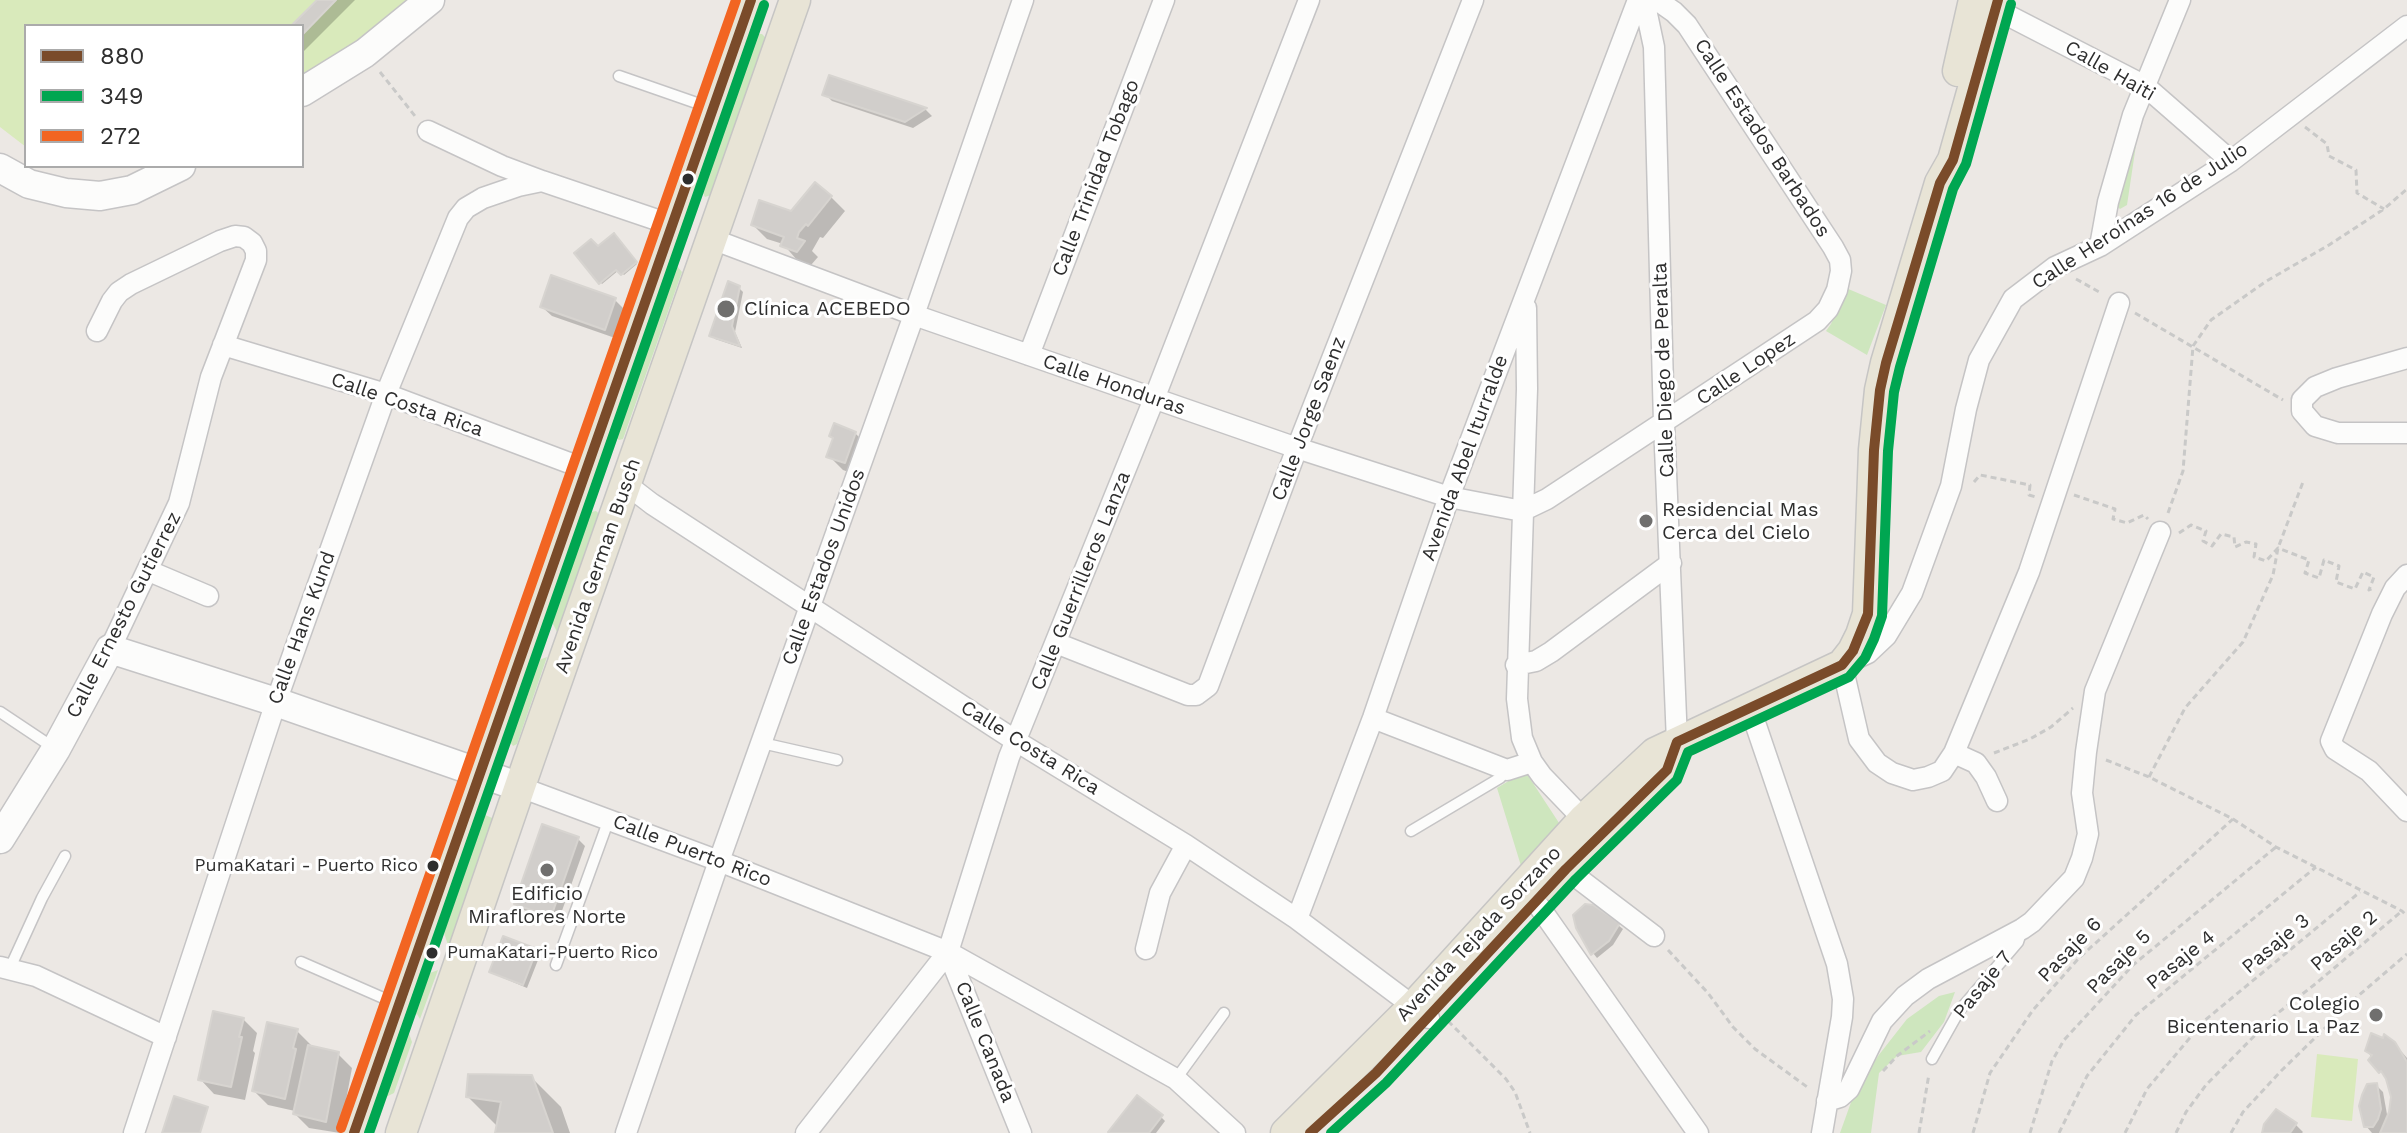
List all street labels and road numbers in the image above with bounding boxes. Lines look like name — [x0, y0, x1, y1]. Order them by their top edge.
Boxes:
street label: Calle Estados Barbados — [1689, 34, 1835, 242]
street label: Calle Haiti — [2060, 35, 2160, 107]
street label: Calle Trinidad Tobago — [1047, 76, 1145, 280]
street label: Calle Heroínas 16 de Julio — [2028, 137, 2252, 295]
street label: Calle Diego de Peralta — [1648, 262, 1680, 478]
street label: Calle Lopez — [1692, 327, 1800, 411]
street label: Calle Jorge Saenz — [1267, 333, 1351, 505]
street label: Calle Honduras — [1040, 349, 1188, 421]
street label: Avenida Abel Iturralde — [1417, 352, 1513, 564]
street label: Calle Costa Rica — [328, 368, 486, 442]
street label: Avenida German Busch — [550, 455, 646, 677]
street label: Calle Estados Unidos — [777, 465, 871, 669]
street label: Calle Guerrilleros Lanza — [1026, 468, 1136, 694]
street label: Calle Ernesto Gutierrez — [61, 508, 187, 722]
street label: Calle Hans Kund — [263, 548, 341, 708]
street label: Calle Costa Rica — [956, 696, 1104, 800]
street label: Calle Puerto Rico — [609, 810, 775, 892]
street label: Avenida Tejada Sorzano — [1391, 841, 1567, 1027]
street label: Pasaje 2 — [2306, 905, 2382, 977]
street label: Pasaje 3 — [2237, 909, 2315, 979]
street label: Pasaje 6 — [2033, 912, 2107, 988]
street label: Pasaje 5 — [2082, 925, 2156, 999]
street label: Pasaje 4 — [2142, 925, 2220, 995]
street label: Pasaje 7 — [1948, 946, 2018, 1024]
street label: Calle Canada — [950, 978, 1020, 1106]

